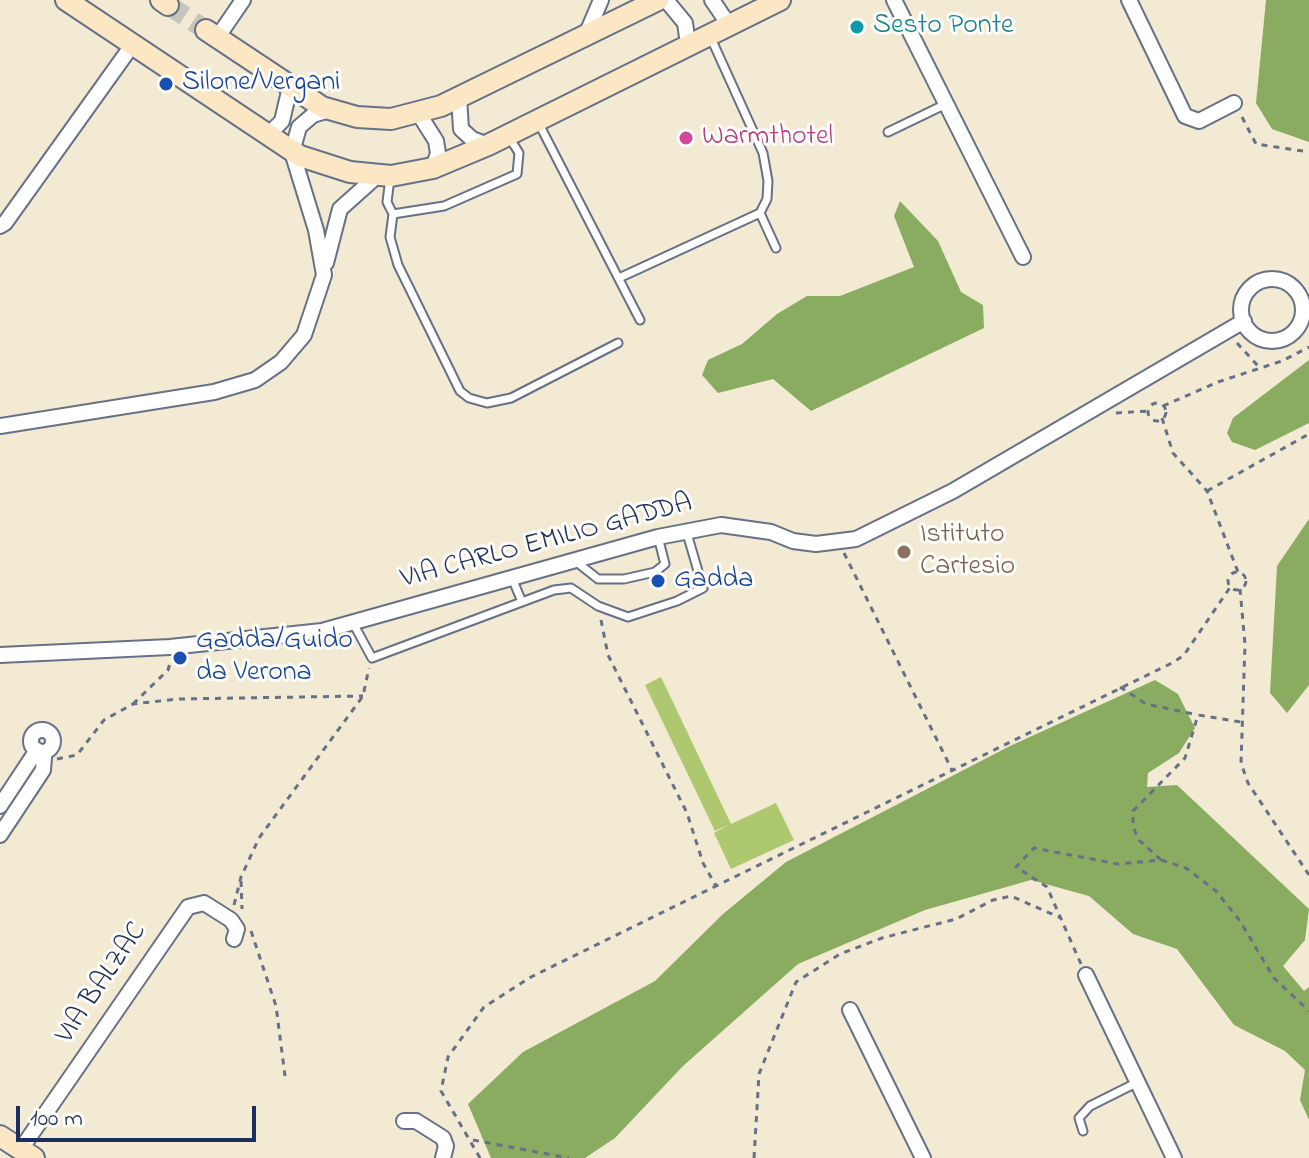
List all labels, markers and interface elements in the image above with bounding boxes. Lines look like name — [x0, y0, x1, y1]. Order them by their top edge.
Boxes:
place label: Sesto Ponte — [873, 10, 1014, 44]
marker: Sesto Ponte — [848, 18, 866, 36]
place label: Silone/Vergani — [182, 67, 340, 101]
marker: Silone/Vergani — [157, 75, 175, 93]
place label: Warmthotel — [702, 121, 833, 155]
marker: Warmthotel — [677, 129, 695, 147]
street label: VIA CARLO EMILIO GADDA — [398, 488, 696, 598]
place label: Istituto Cartesio — [920, 519, 1015, 585]
marker: Istituto Cartesio — [895, 543, 913, 561]
place label: Gadda — [674, 564, 753, 598]
marker: Gadda — [649, 572, 667, 590]
place label: Gadda/Guido da Verona — [196, 625, 353, 691]
marker: Gadda/Guido da Verona — [171, 649, 189, 667]
street label: VIA BALZAC — [50, 917, 156, 1051]
scale bar — [20, 1090, 260, 1140]
text: 100 m — [30, 1102, 83, 1137]

